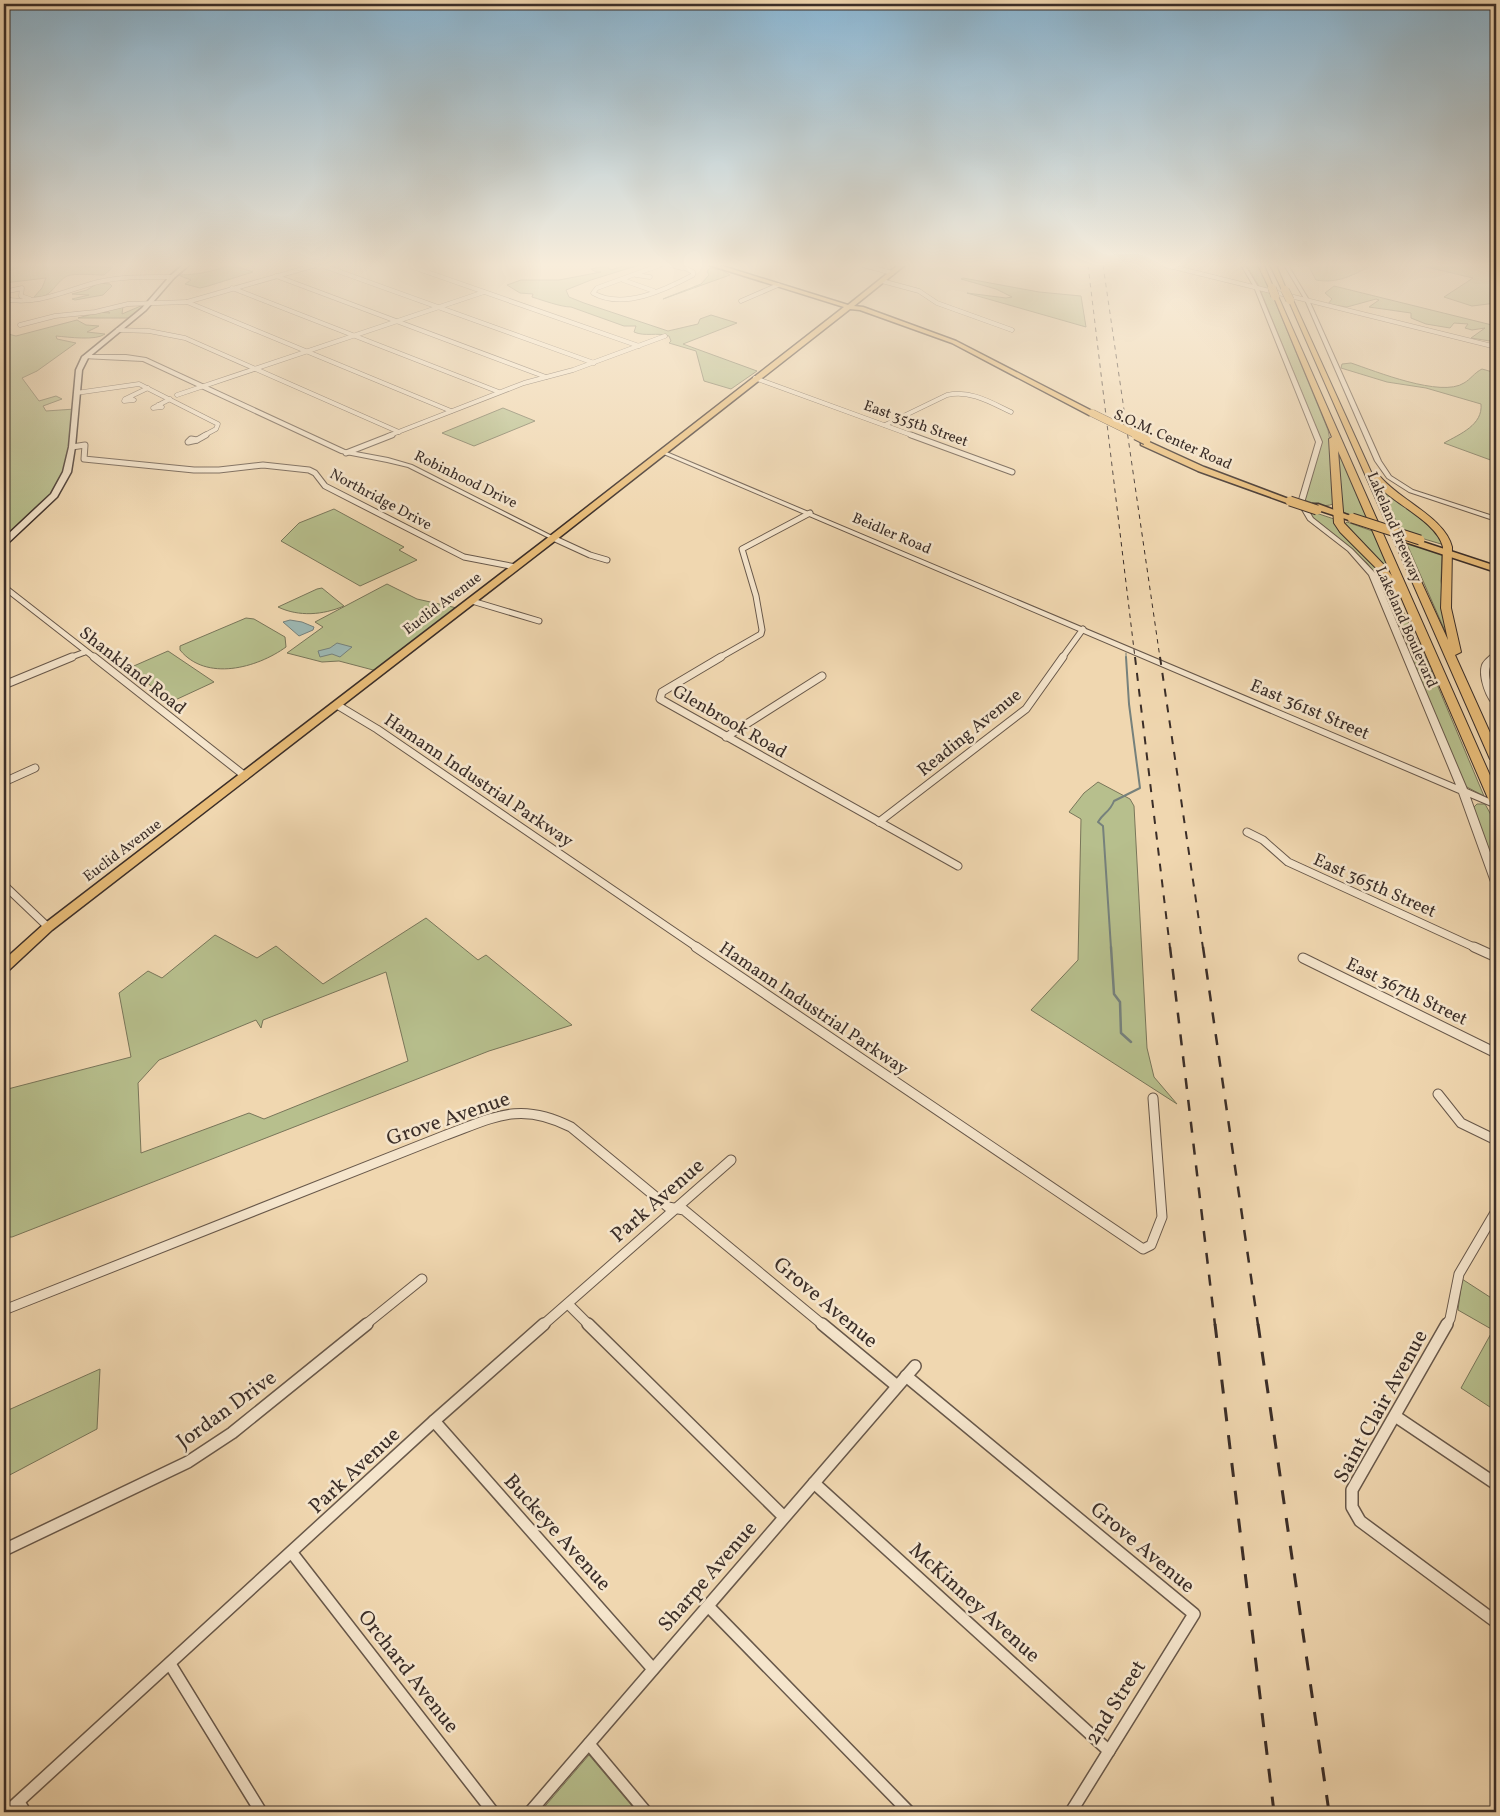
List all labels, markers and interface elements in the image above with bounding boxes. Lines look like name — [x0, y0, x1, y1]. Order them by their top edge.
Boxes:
street label: East 355th Street — [860, 396, 971, 453]
street label: S.O.M. Center Road — [1110, 405, 1235, 476]
street label: Robinhood Drive — [410, 446, 520, 514]
street label: Northridge Drive — [325, 464, 435, 536]
street label: Lakeland Freeway — [1361, 469, 1426, 586]
street label: Beidler Road — [849, 508, 934, 560]
street label: Lakeland Boulevard — [1369, 564, 1442, 692]
street label: Euclid Avenue — [399, 568, 486, 641]
street label: Shankland Road — [73, 621, 191, 721]
street label: East 361st Street — [1246, 674, 1373, 747]
street label: Glenbrook Road — [667, 679, 791, 765]
street label: Reading Avenue — [913, 683, 1027, 783]
street label: Hamann Industrial Parkway — [378, 708, 578, 854]
street label: Euclid Avenue — [79, 815, 166, 888]
street label: East 365th Street — [1309, 848, 1440, 925]
street label: Hamann Industrial Parkway — [713, 936, 913, 1082]
street label: East 367th Street — [1341, 952, 1471, 1033]
street label: Grove Avenue — [383, 1085, 514, 1154]
street label: Park Avenue — [605, 1152, 711, 1250]
street label: Grove Avenue — [766, 1251, 884, 1356]
street label: Saint Clair Avenue — [1327, 1325, 1435, 1489]
street label: Jordan Drive — [171, 1364, 283, 1456]
street label: Park Avenue — [303, 1421, 407, 1521]
street label: Buckeye Avenue — [496, 1468, 617, 1598]
street label: Grove Avenue — [1083, 1496, 1201, 1601]
street label: Sharpe Avenue — [652, 1515, 764, 1639]
street label: McKinney Avenue — [902, 1536, 1046, 1670]
street label: Orchard Avenue — [350, 1604, 465, 1740]
street label: 2nd Street — [1079, 1655, 1154, 1751]

